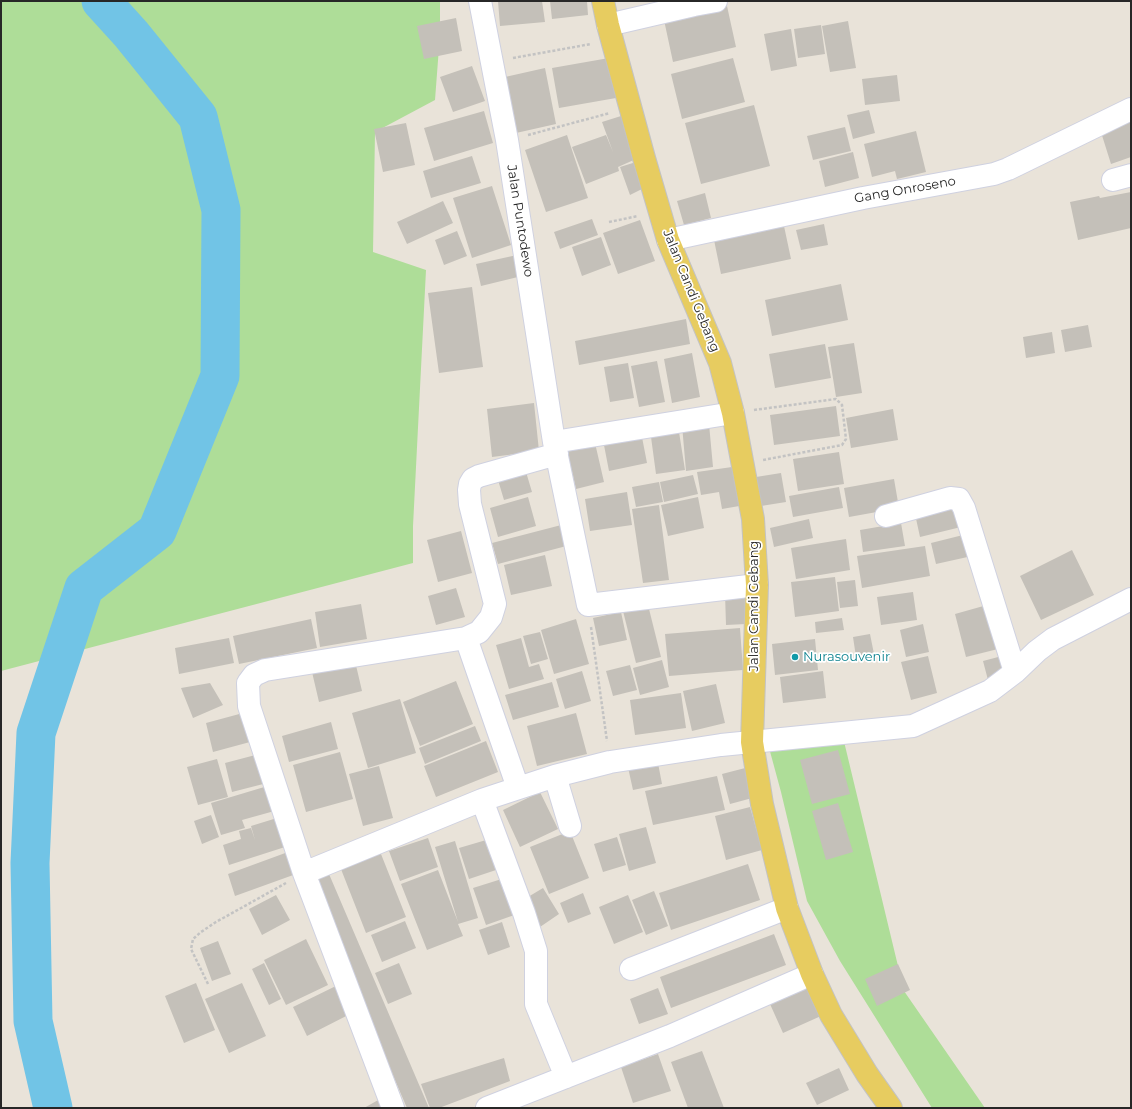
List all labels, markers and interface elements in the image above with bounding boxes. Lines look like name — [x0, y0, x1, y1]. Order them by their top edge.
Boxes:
street label: Jalan Puntodewo — [503, 164, 537, 278]
street label: Gang Onroseno — [853, 173, 957, 207]
street label: Jalan Candi Gebang — [659, 227, 723, 355]
street label: Jalan Candi Gebang — [746, 541, 762, 671]
place label: Nurasouvenir — [803, 649, 890, 665]
marker: Nurasouvenir — [790, 652, 800, 662]

